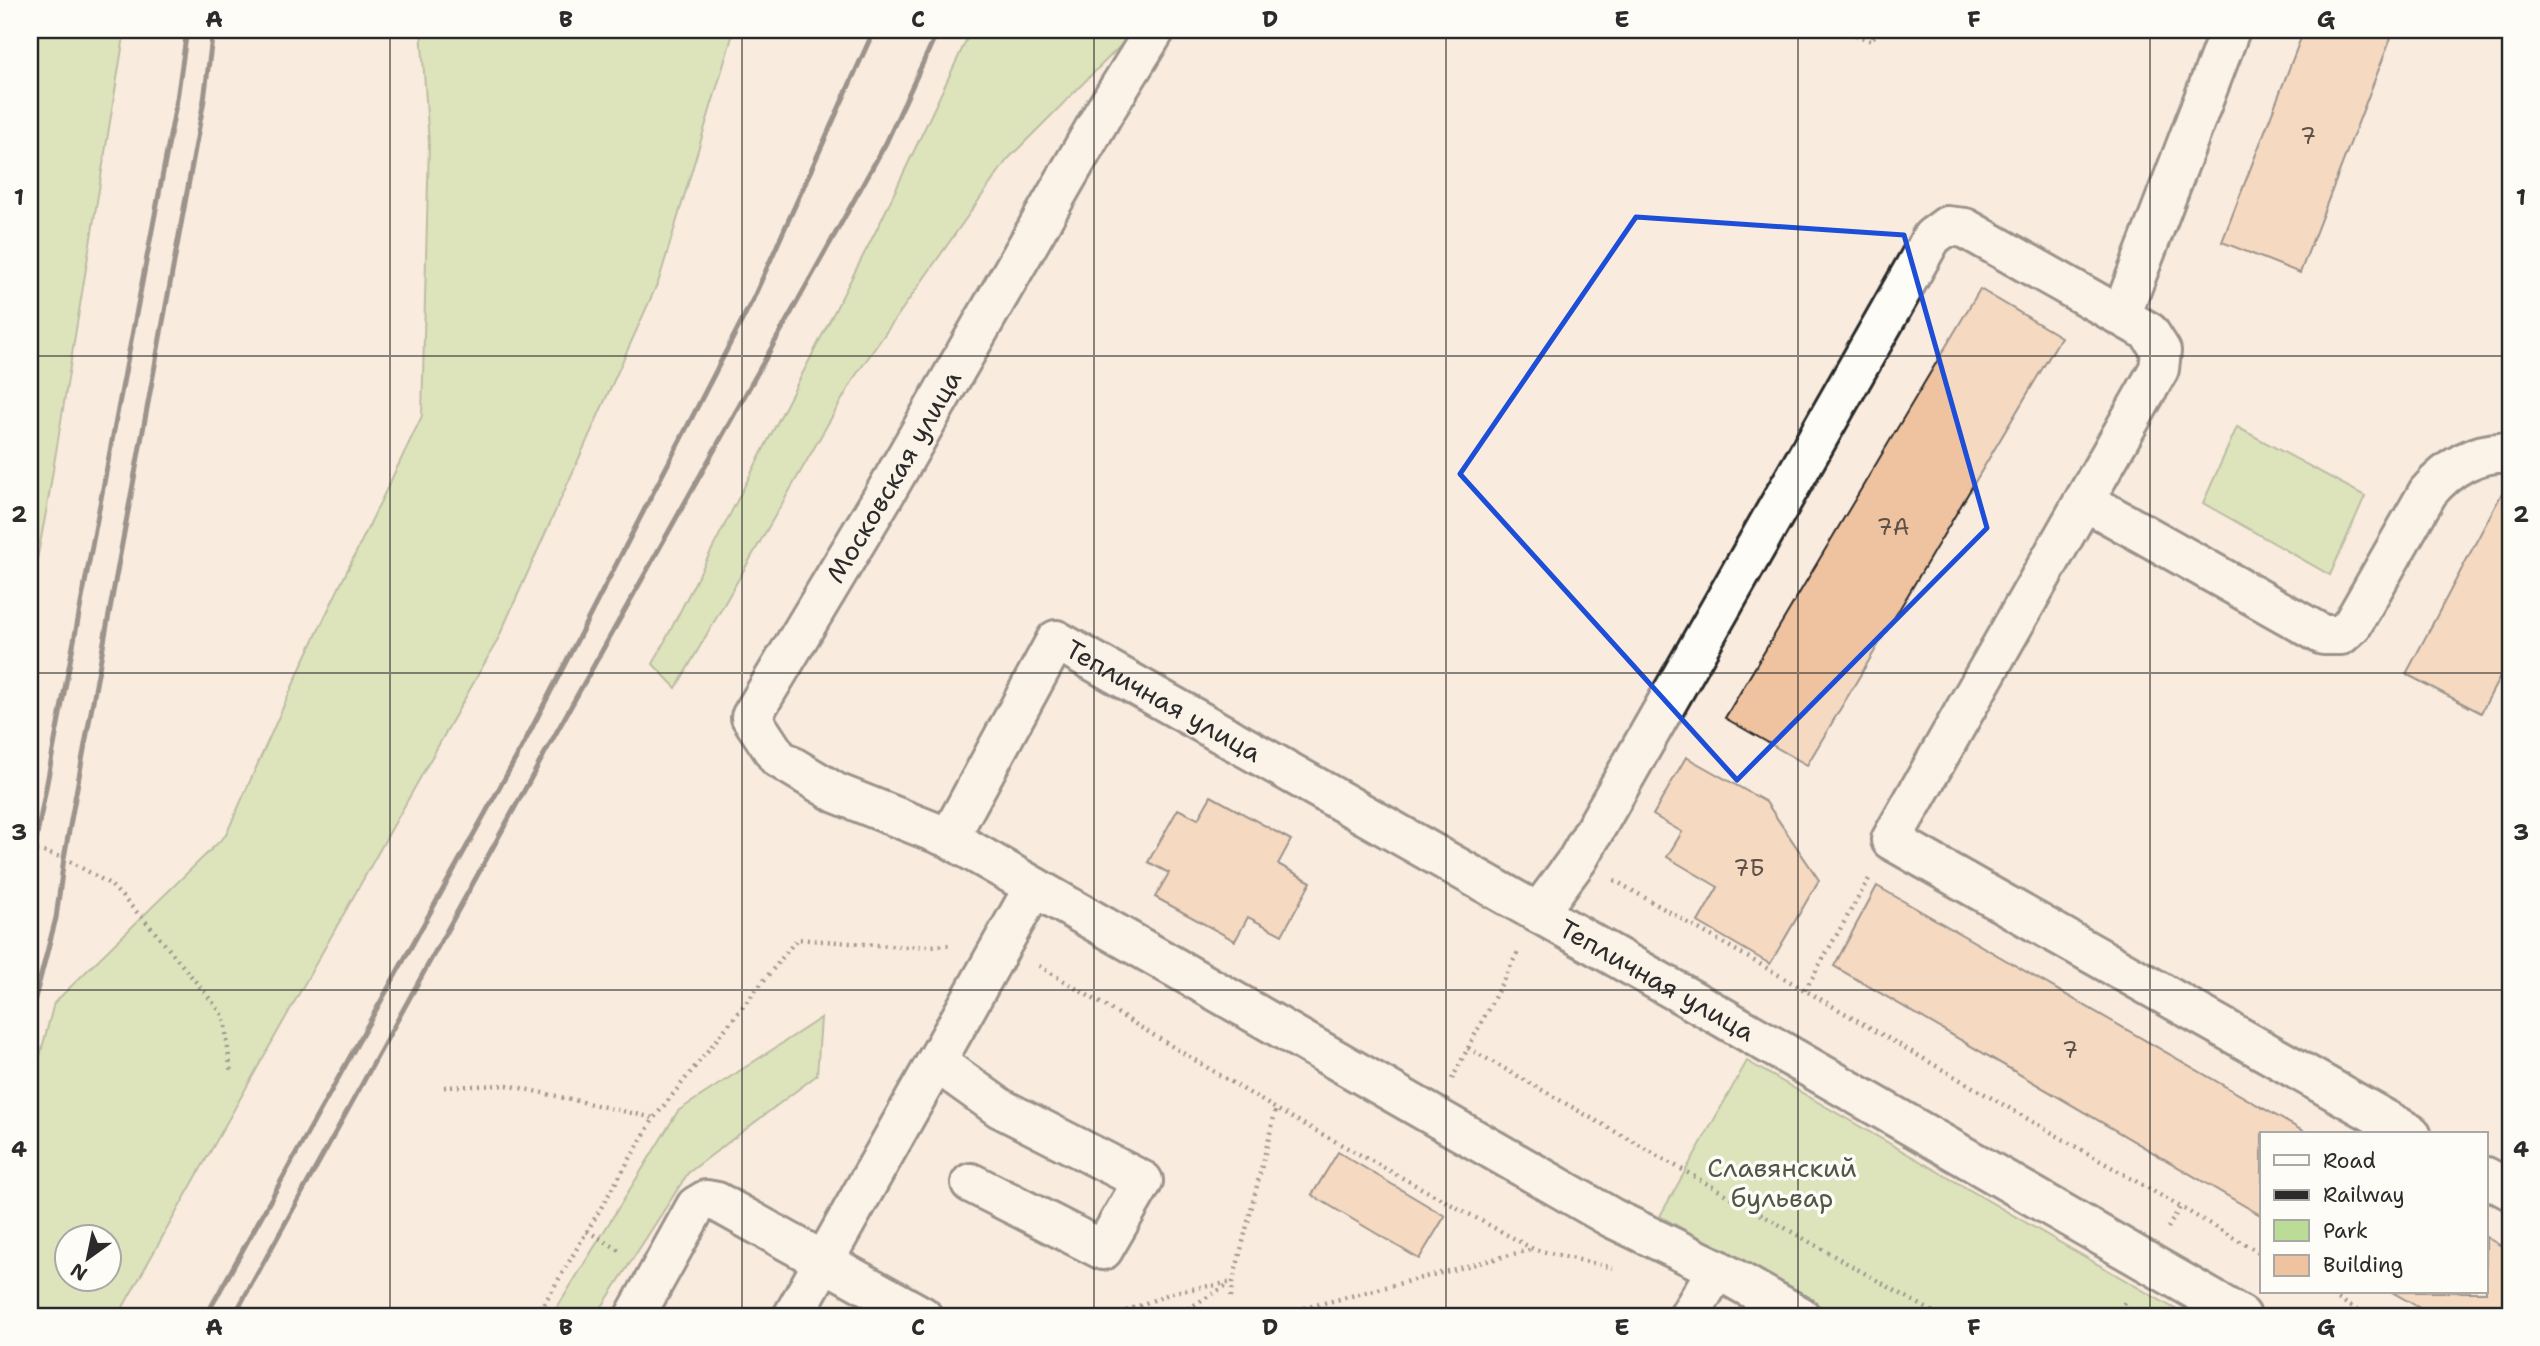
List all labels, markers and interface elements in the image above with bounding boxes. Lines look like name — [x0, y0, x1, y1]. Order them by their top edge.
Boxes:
text: A — [205, 4, 223, 34]
text: B — [559, 4, 573, 34]
text: C — [911, 4, 925, 34]
text: D — [1262, 4, 1278, 34]
text: E — [1614, 4, 1630, 34]
text: F — [1967, 4, 1981, 34]
text: G — [2317, 4, 2336, 34]
house number: 7 — [2300, 121, 2316, 151]
text: 1 — [14, 182, 24, 212]
text: 1 — [2516, 182, 2526, 212]
street label: Московская улица — [817, 364, 969, 589]
text: 2 — [11, 499, 27, 529]
text: 2 — [2513, 499, 2529, 529]
house number: 7А — [1877, 512, 1909, 542]
street label: Тепличная улица — [1060, 631, 1268, 770]
text: 3 — [11, 817, 27, 847]
text: 3 — [2513, 817, 2529, 847]
house number: 7Б — [1733, 853, 1765, 883]
street label: Тепличная улица — [1553, 910, 1762, 1049]
house number: 7 — [2062, 1035, 2078, 1065]
legend — [2260, 1132, 2488, 1294]
text: 4 — [11, 1134, 27, 1164]
text: 4 — [2513, 1134, 2529, 1164]
text: Road — [2323, 1147, 2376, 1175]
park label: Славянский бульвар — [1707, 1150, 1857, 1215]
text: Railway — [2323, 1181, 2405, 1209]
text: Park — [2323, 1217, 2368, 1245]
north arrow — [52, 1224, 122, 1294]
text: Building — [2323, 1251, 2403, 1279]
text: N — [66, 1257, 92, 1286]
text: A — [205, 1312, 223, 1342]
text: B — [559, 1312, 573, 1342]
text: C — [911, 1312, 925, 1342]
text: D — [1262, 1312, 1278, 1342]
text: E — [1614, 1312, 1630, 1342]
text: F — [1967, 1312, 1981, 1342]
text: G — [2317, 1312, 2336, 1342]

